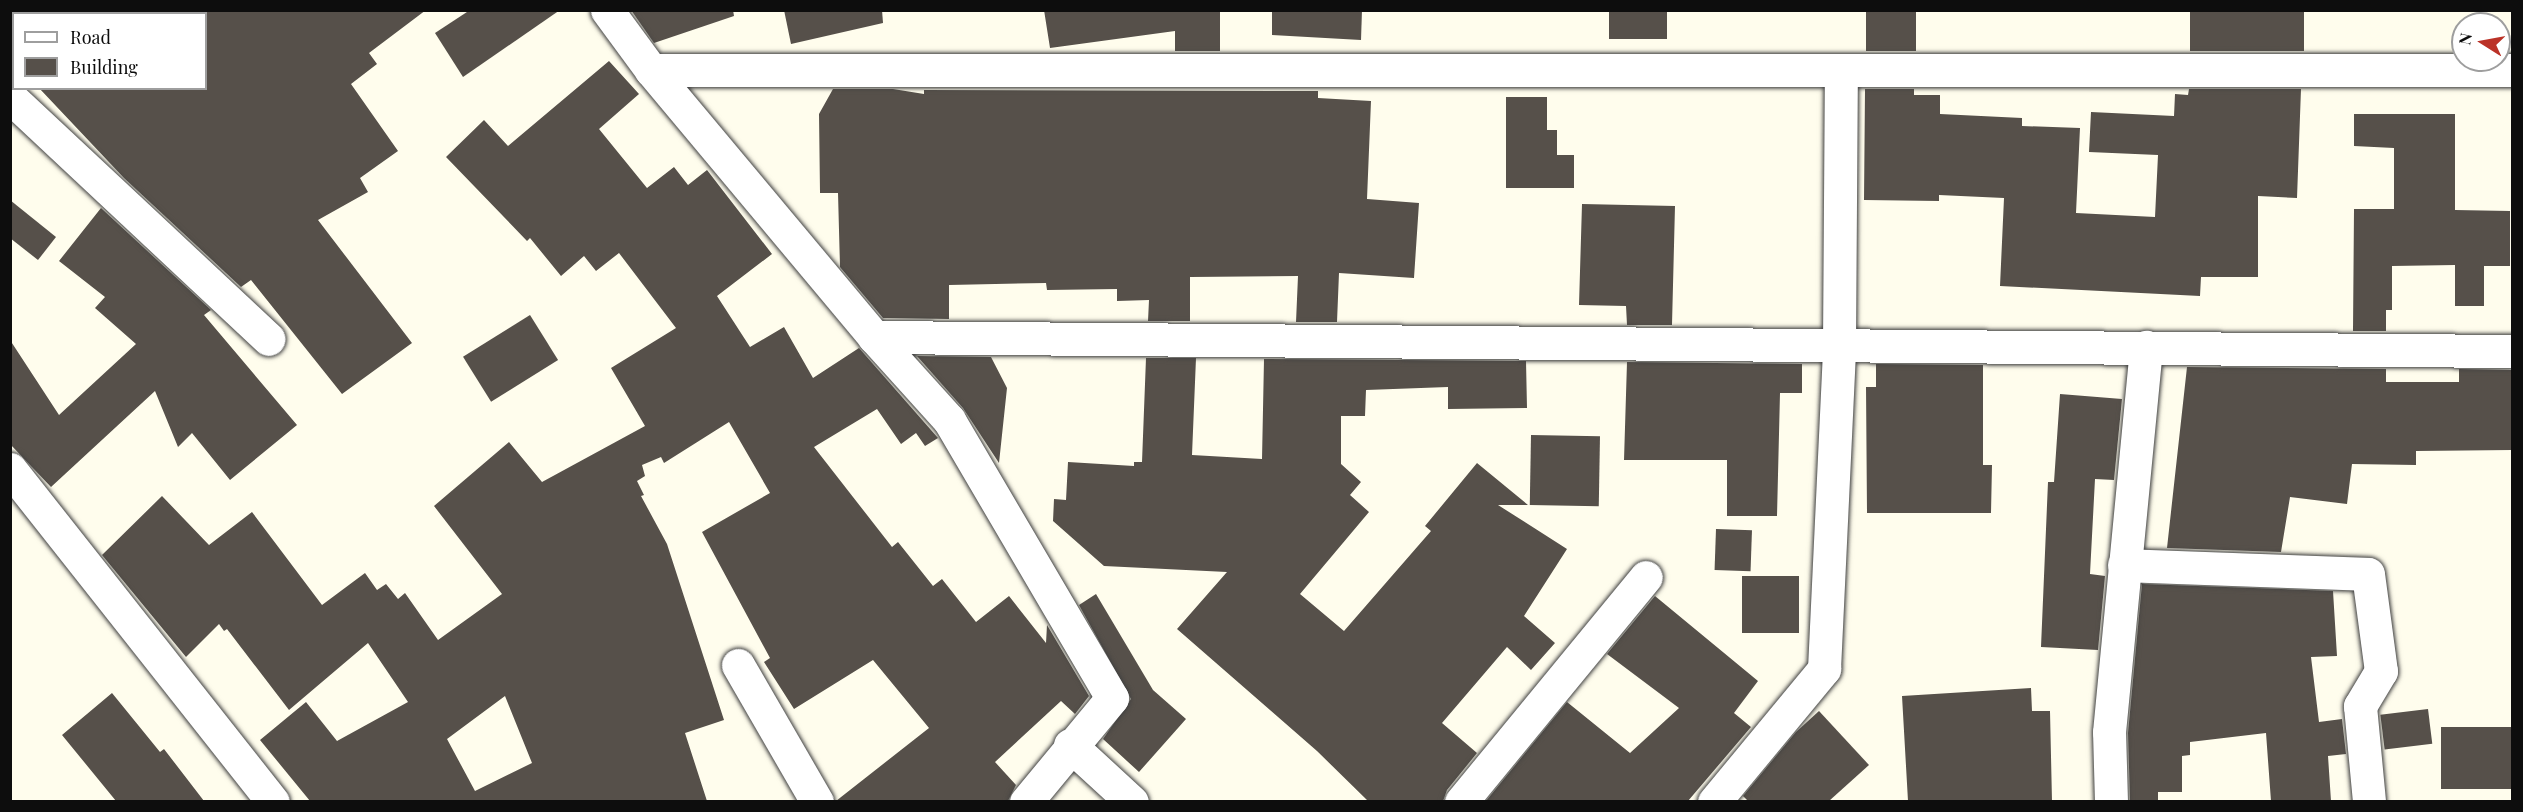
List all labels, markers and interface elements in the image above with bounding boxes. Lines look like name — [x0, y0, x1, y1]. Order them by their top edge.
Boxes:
legend — [12, 12, 207, 90]
north arrow — [2451, 12, 2511, 72]
text: Road — [70, 25, 111, 49]
text: N — [2453, 31, 2476, 47]
text: Building — [70, 55, 138, 79]

